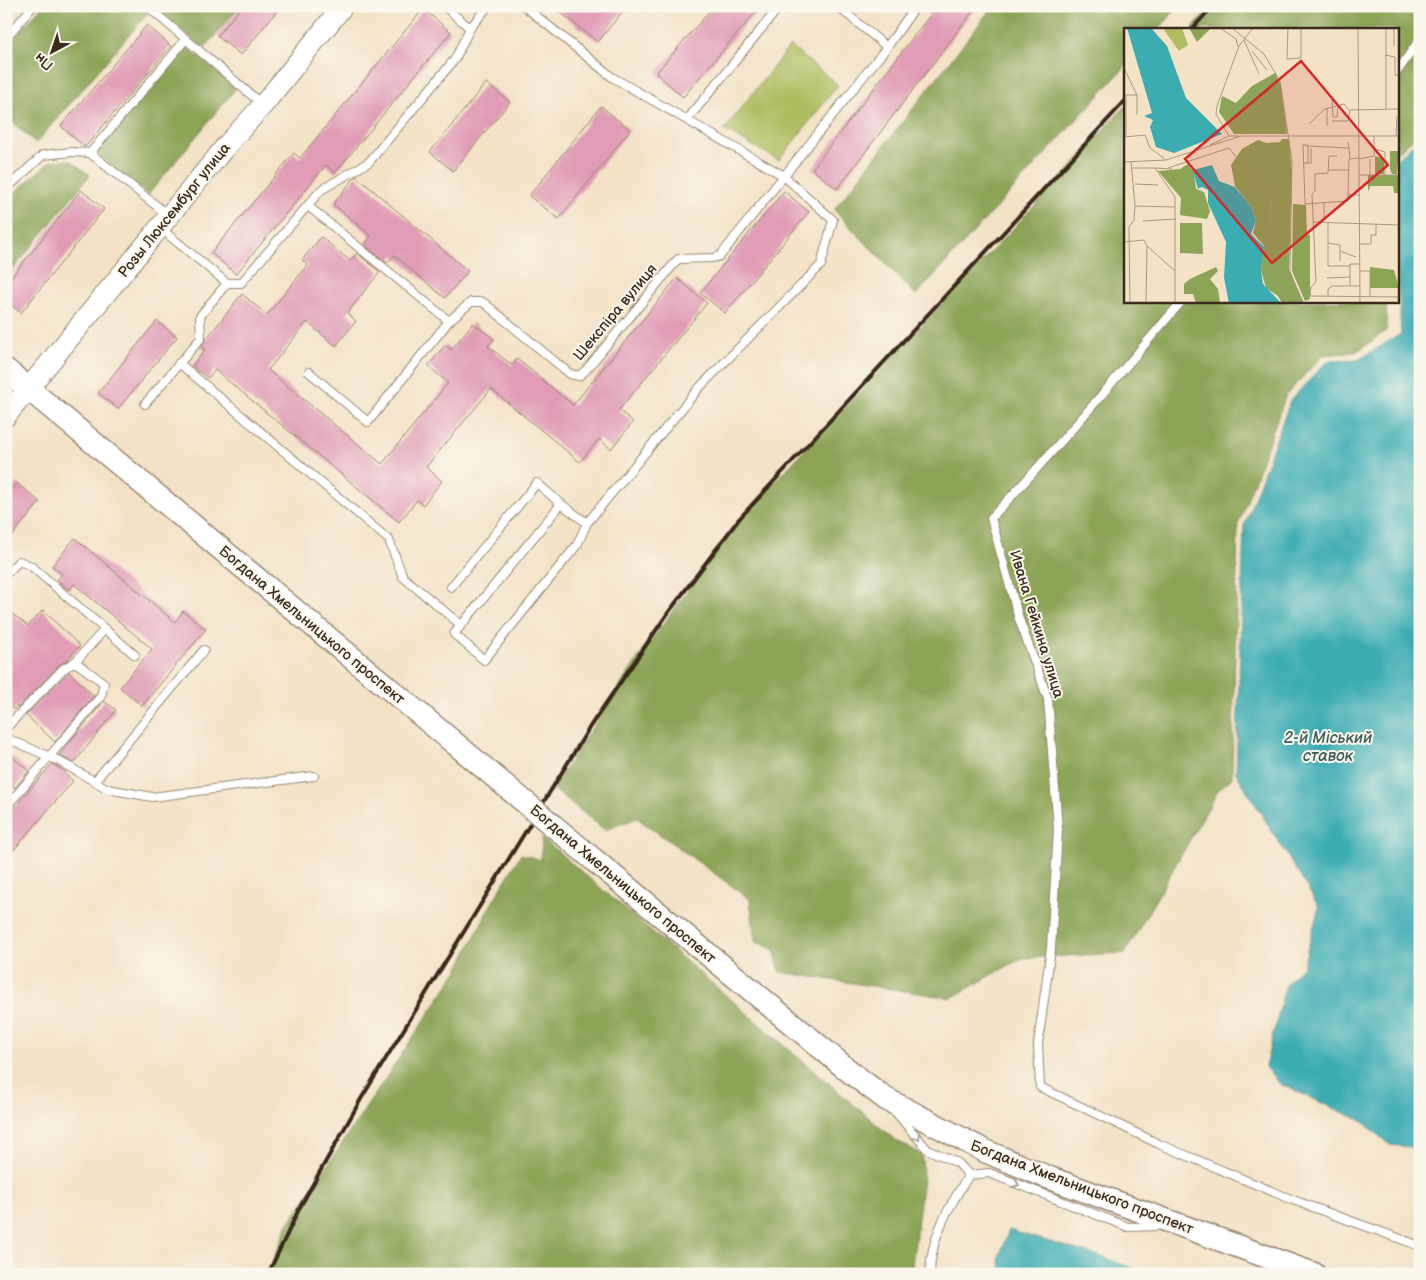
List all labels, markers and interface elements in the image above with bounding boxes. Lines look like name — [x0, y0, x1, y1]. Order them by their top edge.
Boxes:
north arrow — [28, 28, 78, 78]
inset map — [1124, 28, 1398, 302]
text: Пн — [31, 49, 57, 74]
street label: Розы Люксембург улица — [114, 139, 235, 282]
street label: Шекспіра вулиця — [569, 260, 661, 365]
street label: Богдана Хмельницького проспект — [215, 542, 409, 709]
street label: Ивана Гейкина улица — [1005, 548, 1068, 701]
water label: 2-й Міський ставок — [1284, 729, 1372, 766]
street label: Богдана Хмельницького проспект — [526, 801, 720, 968]
one-way arrow — [911, 1131, 919, 1140]
street label: Богдана Хмельницького проспект — [968, 1136, 1196, 1239]
one-way arrow — [1011, 1178, 1020, 1188]

